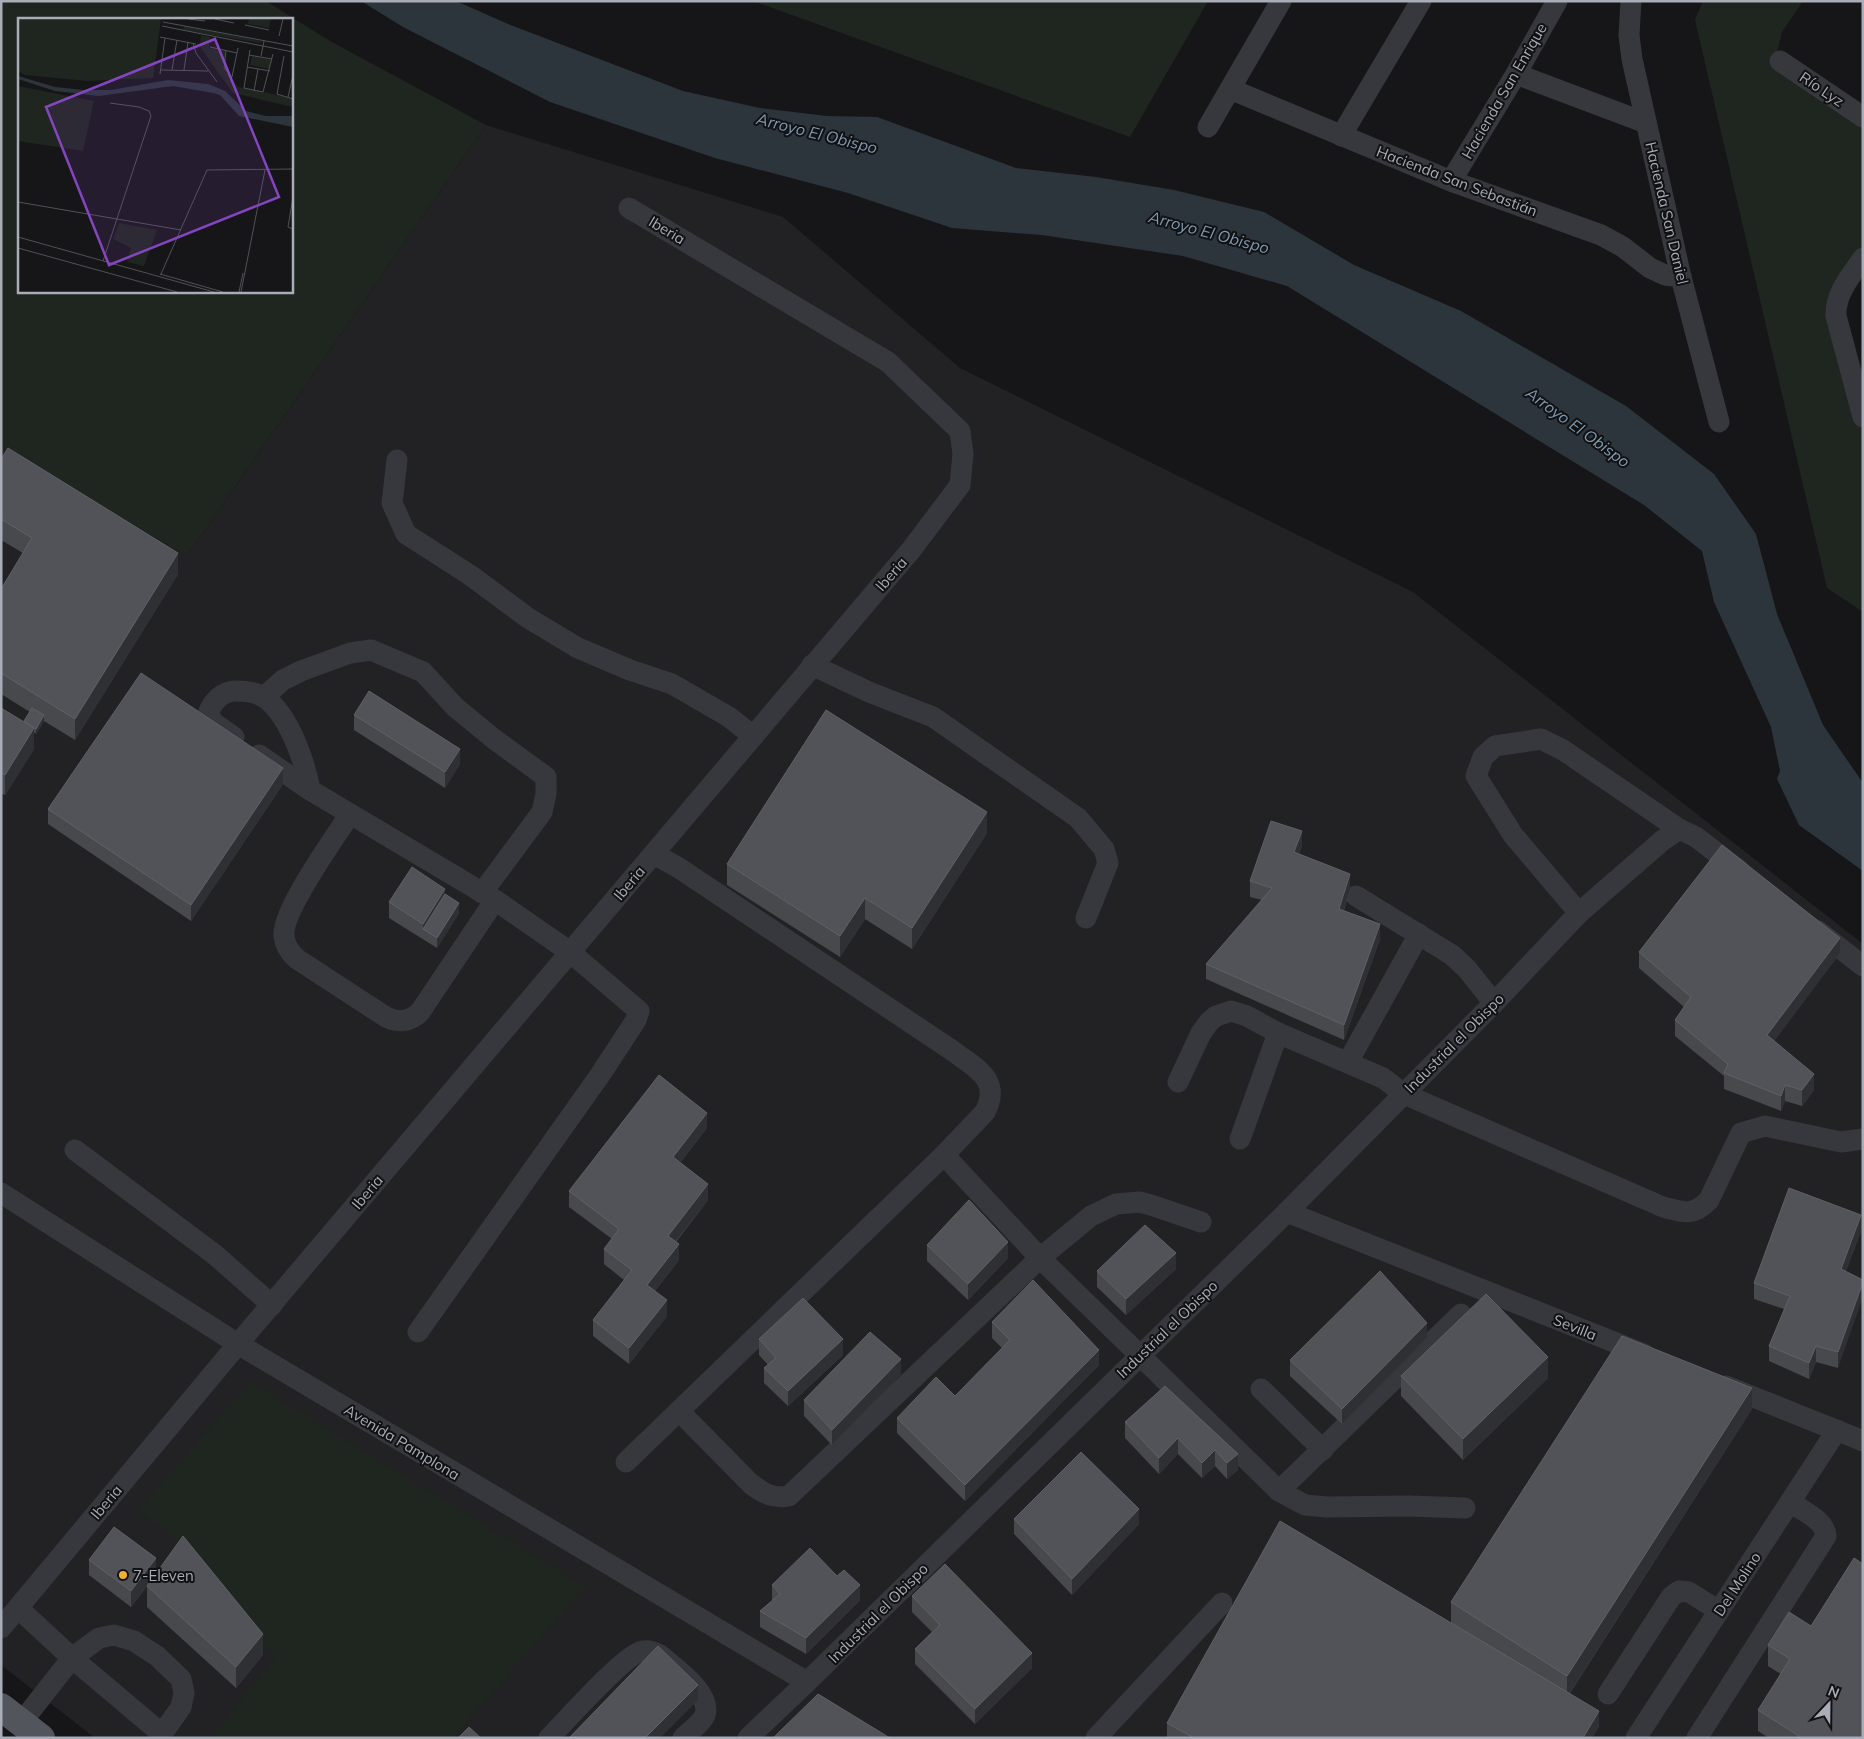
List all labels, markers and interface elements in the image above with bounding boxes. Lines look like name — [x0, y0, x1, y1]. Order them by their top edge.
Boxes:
inset map — [18, 18, 292, 292]
street label: Hacienda San Enrique — [1457, 20, 1551, 162]
street label: Río Lyz — [1796, 67, 1848, 111]
water label: Arroyo El Obispo — [754, 108, 879, 158]
street label: Hacienda San Daniel — [1641, 140, 1693, 286]
street label: Hacienda San Sebastián — [1374, 142, 1540, 220]
water label: Arroyo El Obispo — [1146, 206, 1271, 258]
street label: Iberia — [645, 212, 689, 248]
water label: Arroyo El Obispo — [1521, 382, 1634, 471]
street label: Iberia — [871, 553, 911, 595]
street label: Iberia — [609, 862, 649, 904]
street label: Industrial el Obispo — [1400, 989, 1508, 1097]
street label: Iberia — [347, 1171, 387, 1213]
street label: Industrial el Obispo — [1112, 1276, 1222, 1382]
street label: Sevilla — [1551, 1310, 1599, 1344]
street label: Avenida Pamplona — [341, 1400, 463, 1484]
street label: Iberia — [86, 1481, 126, 1523]
street label: Del Molino — [1709, 1548, 1765, 1620]
street label: Industrial el Obispo — [824, 1559, 932, 1667]
place label: 7-Eleven — [133, 1566, 194, 1585]
marker: 7-Eleven — [117, 1569, 129, 1581]
north arrow — [1804, 1679, 1854, 1729]
text: N — [1826, 1682, 1842, 1702]

